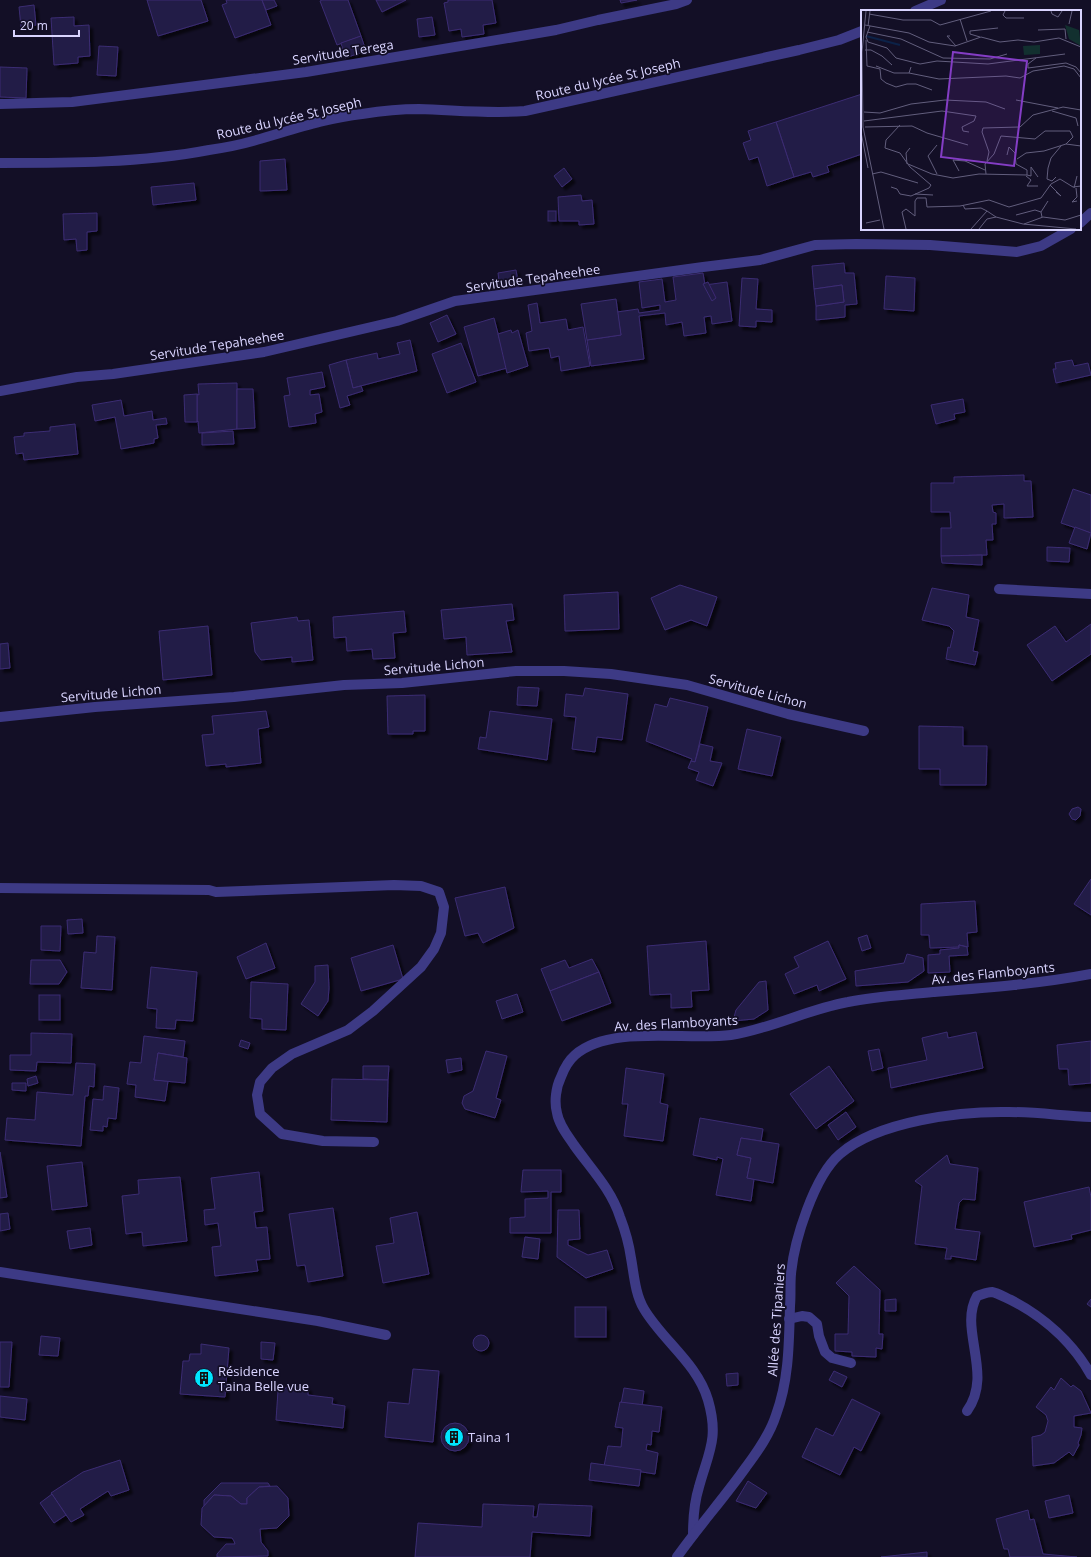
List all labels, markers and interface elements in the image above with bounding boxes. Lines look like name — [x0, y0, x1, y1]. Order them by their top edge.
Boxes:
inset map — [861, 10, 1081, 230]
scale bar — [14, 12, 79, 38]
text: 20 m — [20, 17, 48, 34]
street label: Servitude Terega — [291, 35, 395, 69]
street label: Route du lycée St Joseph — [534, 54, 682, 104]
street label: Route du lycée St Joseph — [215, 93, 363, 143]
street label: Servitude Tepaheehee — [465, 260, 601, 296]
street label: Servitude Tepaheehee — [149, 326, 285, 364]
street label: Servitude Lichon — [383, 653, 485, 679]
street label: Servitude Lichon — [707, 669, 809, 713]
street label: Servitude Lichon — [60, 680, 162, 706]
street label: Av. des Flamboyants — [930, 958, 1056, 988]
street label: Av. des Flamboyants — [614, 1011, 738, 1035]
street label: Allée des Tipaniers — [763, 1263, 789, 1377]
place label: Résidence Taina Belle vue — [218, 1362, 309, 1395]
building icon: Résidence Taina Belle vue — [193, 1367, 215, 1389]
building icon: Taina 1 — [443, 1426, 465, 1448]
place label: Taina 1 — [468, 1428, 512, 1446]

